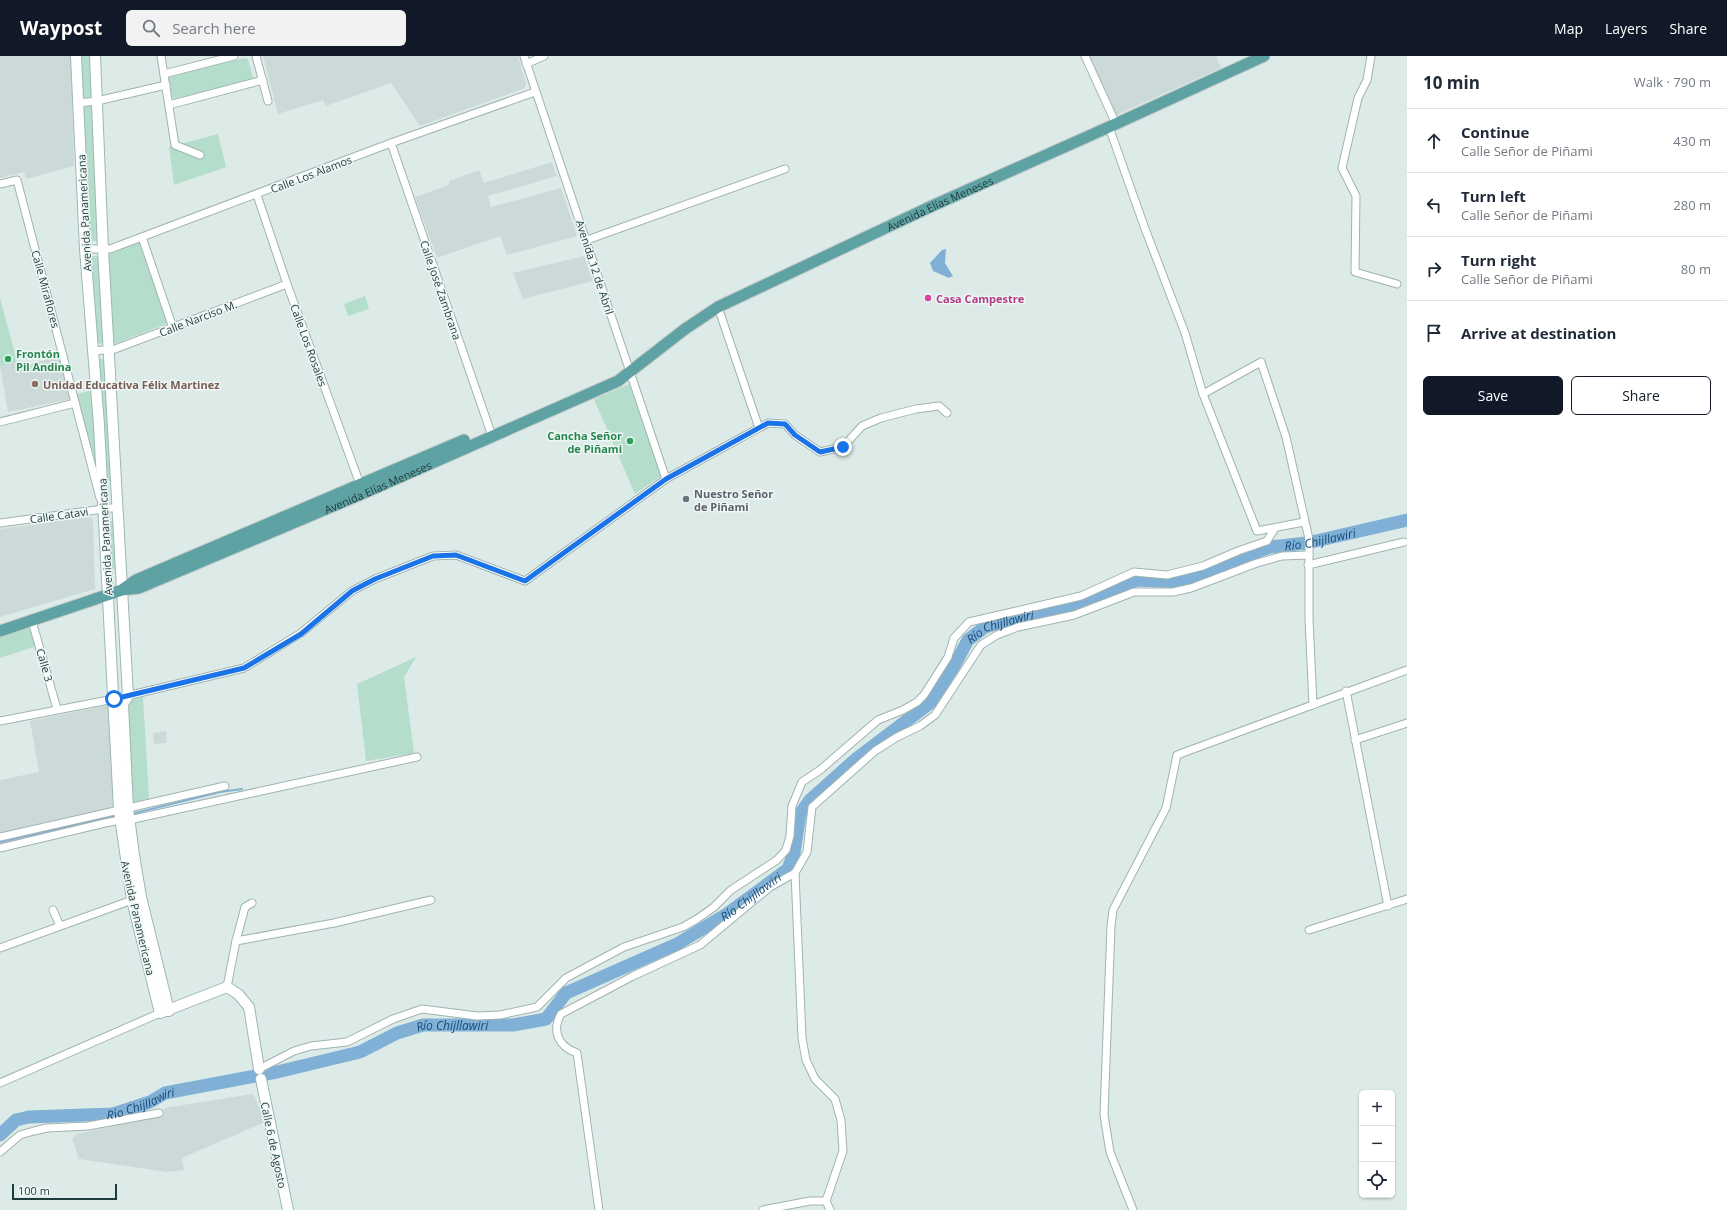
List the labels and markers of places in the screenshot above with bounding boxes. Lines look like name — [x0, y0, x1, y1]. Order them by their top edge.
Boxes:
place label: Casa Campestre — [936, 291, 1025, 306]
marker: Casa Campestre — [923, 293, 933, 303]
place label: Frontón Pil Andina — [16, 346, 72, 374]
marker: Frontón Pil Andina — [3, 354, 13, 364]
place label: Unidad Educativa Félix Martinez — [43, 377, 220, 392]
marker: Unidad Educativa Félix Martinez — [30, 379, 40, 389]
place label: Cancha Señor de Piñami — [547, 428, 622, 456]
marker: Cancha Señor de Piñami — [625, 436, 635, 446]
place label: Nuestro Señor de Piñami — [694, 486, 773, 514]
marker: Nuestro Señor de Piñami — [681, 494, 691, 504]

